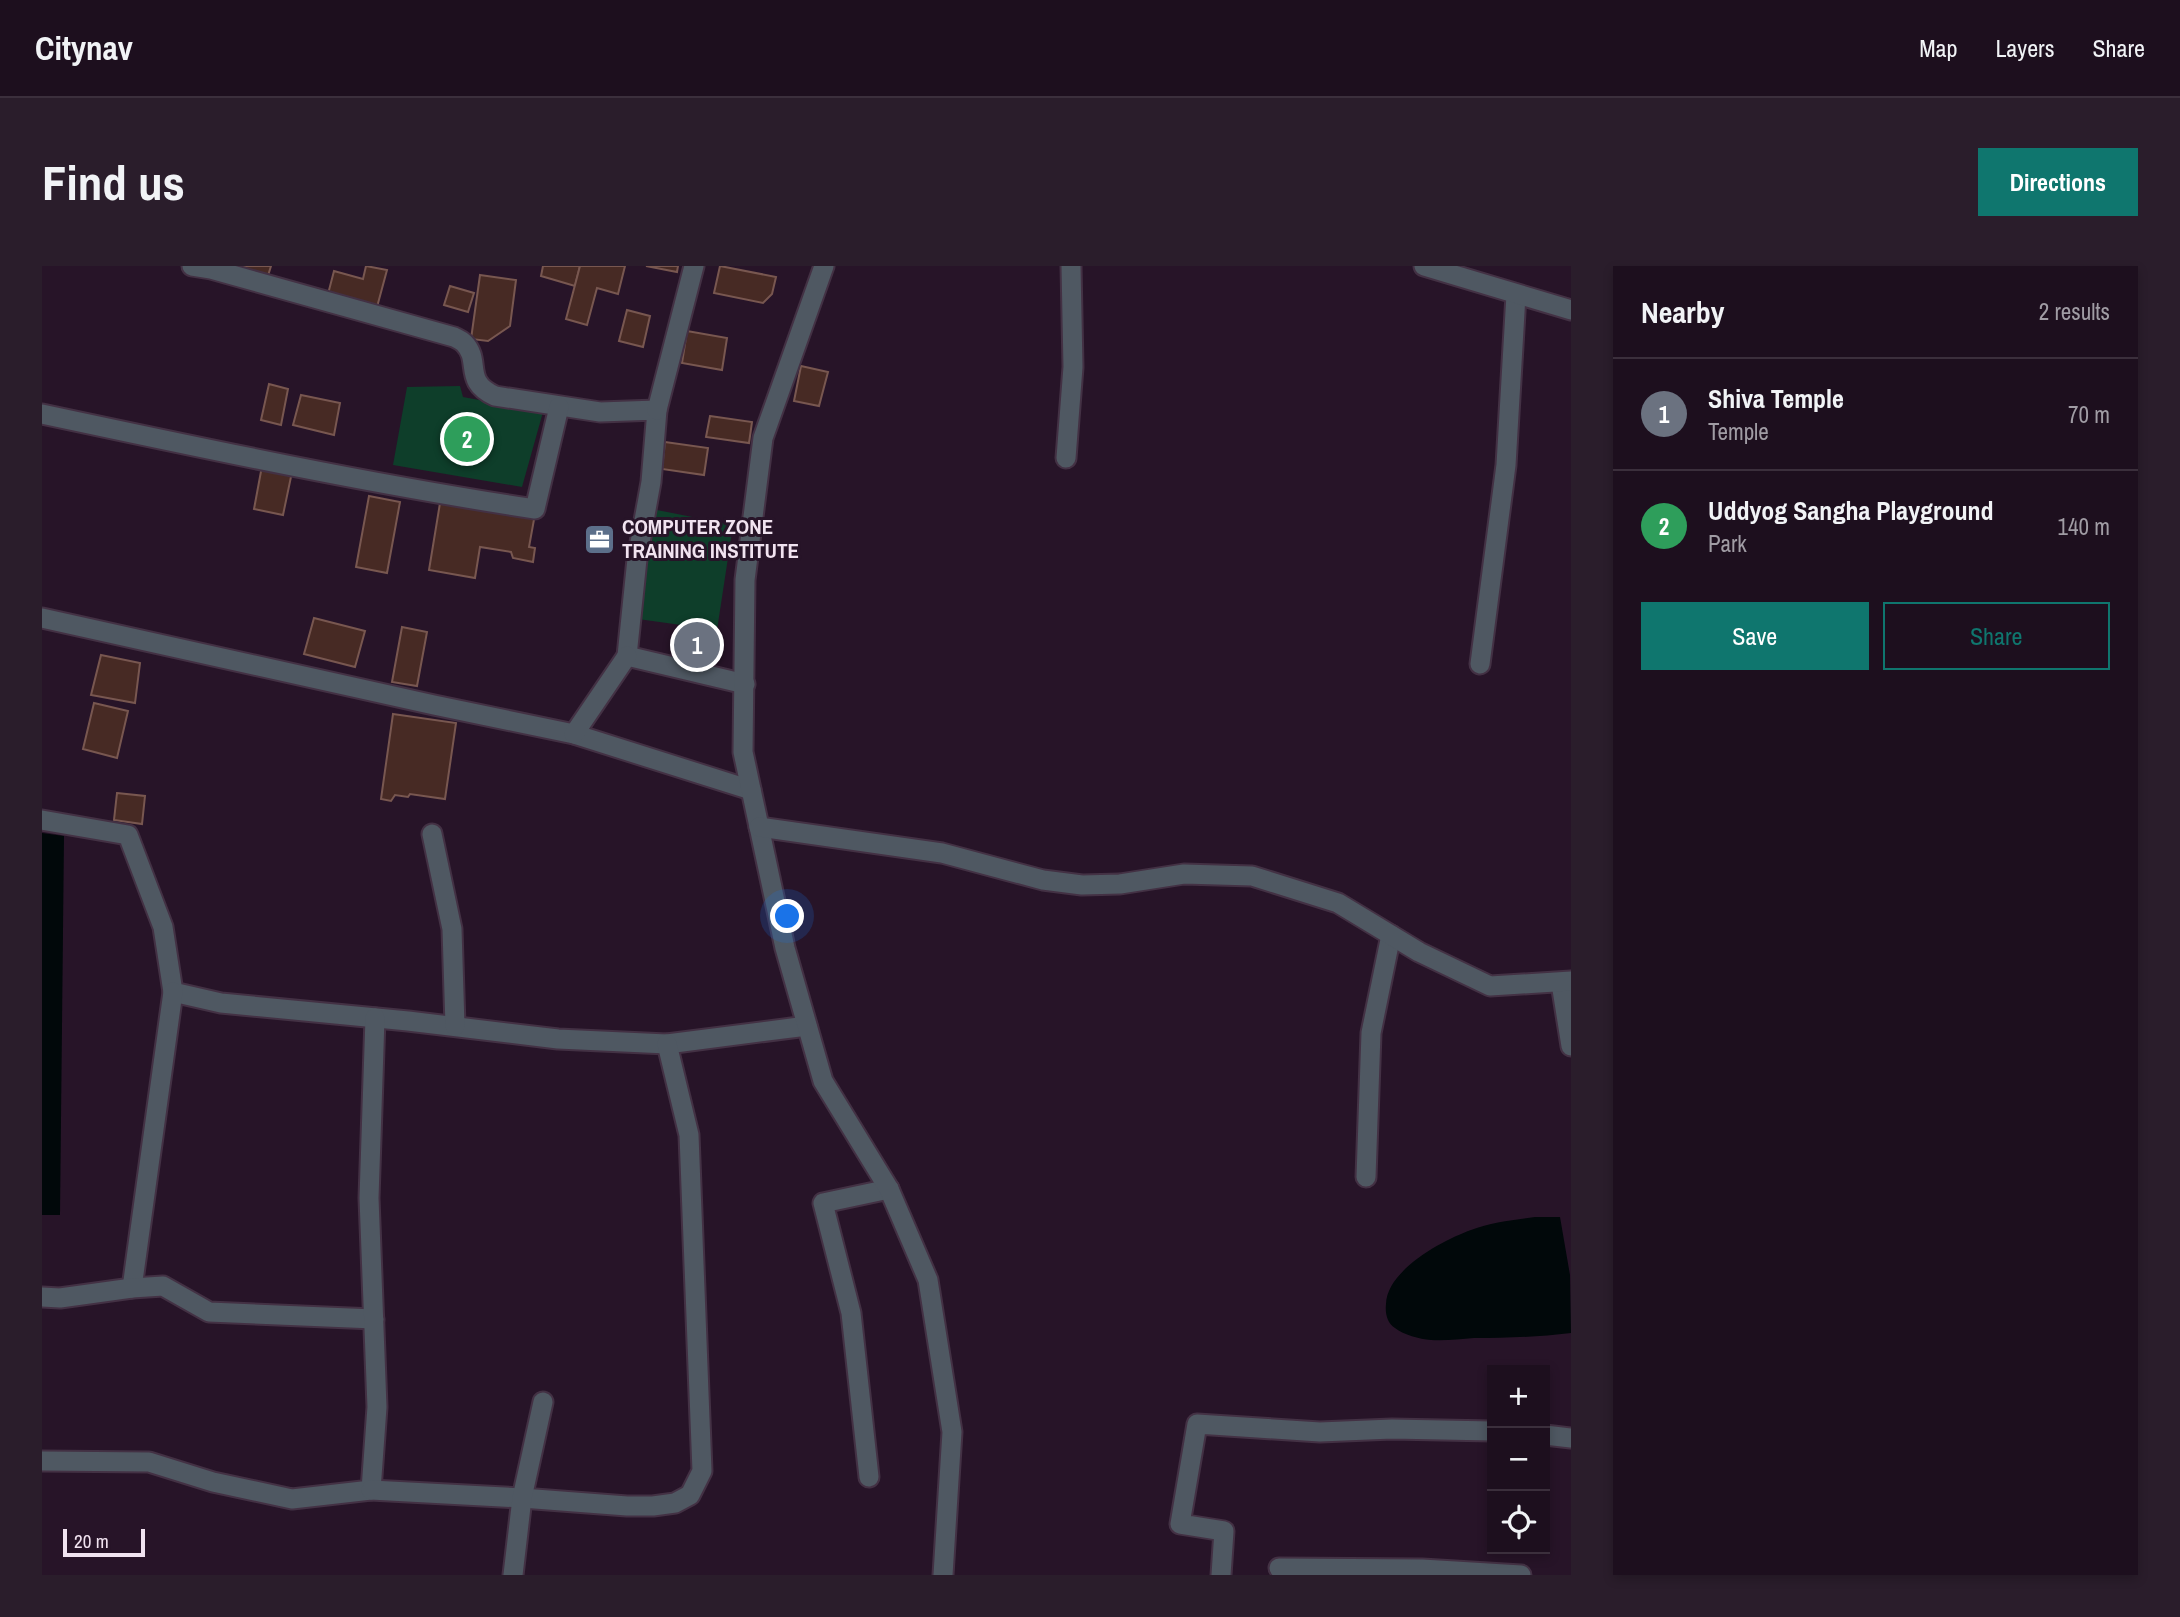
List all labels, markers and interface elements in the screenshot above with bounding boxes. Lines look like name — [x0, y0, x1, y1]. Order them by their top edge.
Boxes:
text: Citynav — [35, 26, 133, 70]
text: Map — [1919, 32, 1957, 64]
text: Layers — [1995, 32, 2054, 64]
text: Share — [2092, 32, 2145, 64]
button: Directions — [1978, 148, 2138, 216]
text: Find us — [42, 149, 185, 215]
text: Nearby — [1641, 292, 1724, 332]
text: 2 results — [2039, 296, 2110, 327]
text: Shiva Temple — [1708, 381, 1844, 416]
text: 1 — [1659, 399, 1669, 430]
text: 70 m — [2068, 399, 2110, 430]
pin: 2 — [444, 413, 490, 465]
text: Temple — [1708, 416, 1769, 447]
text: Uddyog Sangha Playground — [1708, 493, 1994, 528]
text: 2 — [1659, 511, 1669, 542]
text: 140 m — [2058, 511, 2110, 542]
place label: COMPUTER ZONE TRAINING INSTITUTE — [622, 512, 799, 565]
office icon: COMPUTER ZONE TRAINING INSTITUTE — [582, 522, 616, 556]
text: Park — [1708, 528, 1747, 559]
button: Save — [1641, 602, 1869, 670]
button: Share — [1883, 602, 2110, 670]
pin: 1 — [674, 619, 720, 671]
your location — [770, 899, 804, 933]
map controls — [1487, 1365, 1550, 1554]
button: + — [1487, 1365, 1550, 1428]
button: − — [1487, 1428, 1550, 1491]
button: locate — [1487, 1491, 1550, 1554]
scale bar — [63, 1526, 145, 1558]
text: 20 m — [74, 1528, 109, 1554]

